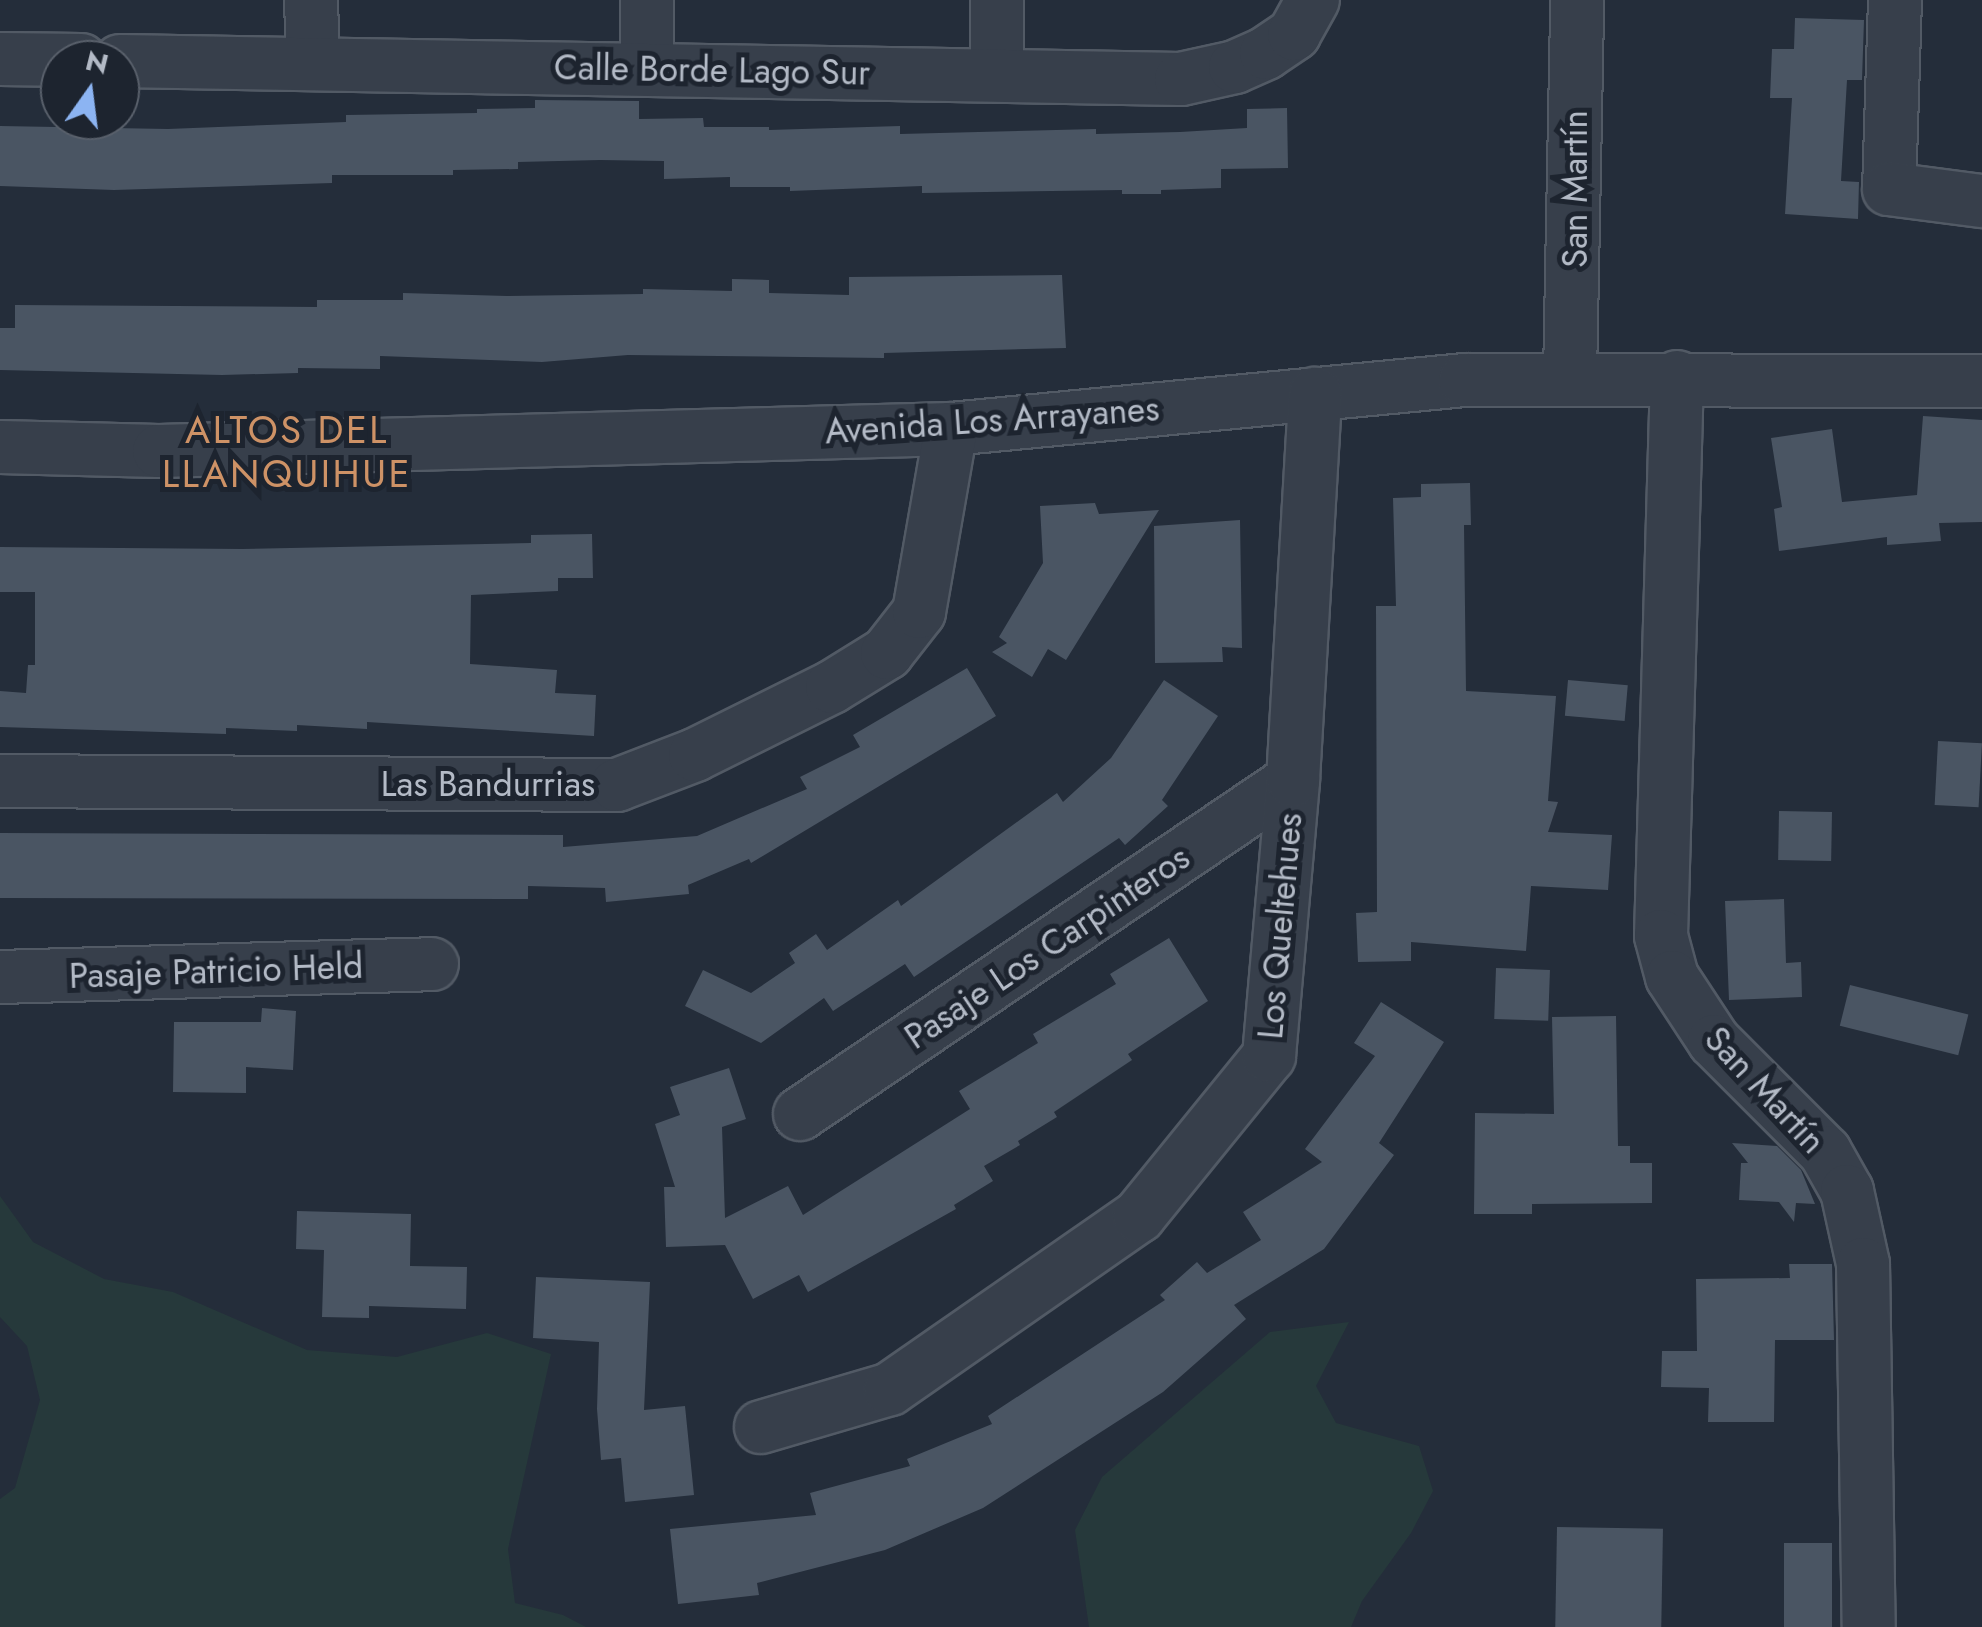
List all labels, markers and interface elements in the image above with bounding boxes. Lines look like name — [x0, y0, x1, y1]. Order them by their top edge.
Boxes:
north arrow — [40, 40, 140, 140]
text: N — [81, 40, 113, 85]
street label: Calle Borde Lago Sur — [554, 46, 870, 94]
street label: San Martín — [1554, 110, 1596, 268]
street label: Avenida Los Arrayanes — [823, 387, 1161, 453]
district label: ALTOS DEL LLANQUIHUE — [162, 407, 412, 496]
street label: Las Bandurrias — [381, 763, 595, 805]
street label: Los Queltehues — [1249, 811, 1311, 1041]
street label: Pasaje Los Carpinteros — [897, 836, 1197, 1058]
street label: Pasaje Patricio Held — [68, 945, 364, 997]
street label: San Martín — [1696, 1018, 1834, 1162]

